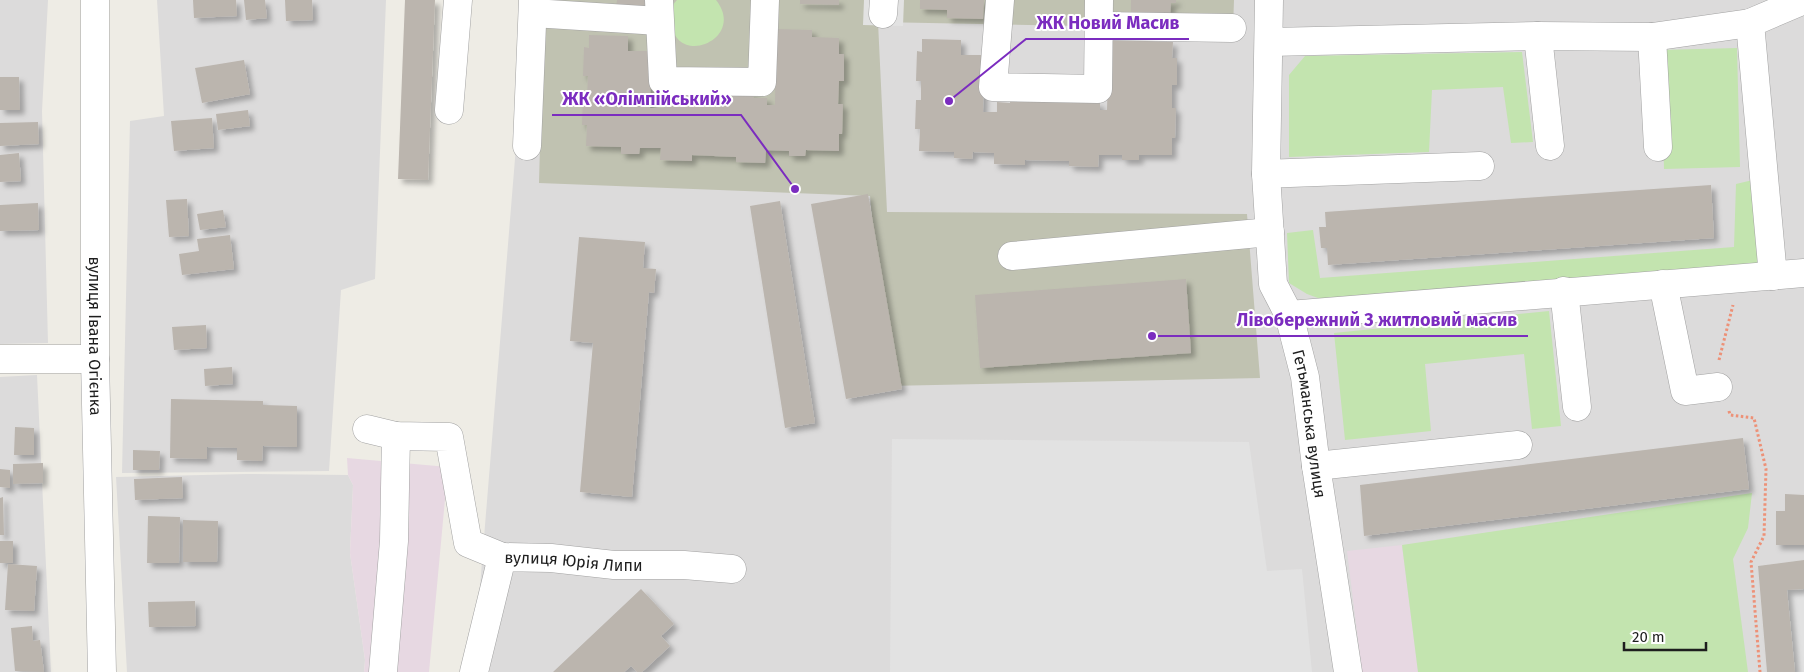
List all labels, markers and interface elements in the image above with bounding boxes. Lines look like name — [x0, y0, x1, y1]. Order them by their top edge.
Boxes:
callout: ЖК Новий Масив — [1026, 6, 1189, 39]
text: ЖК Новий Масив — [1035, 12, 1180, 34]
callout: ЖК «Олімпійський» — [552, 82, 741, 115]
text: ЖК «Олімпійський» — [561, 88, 732, 110]
street label: вулиця Івана Огієнка — [86, 256, 106, 416]
callout: Лівобережний 3 житловий масив — [1227, 303, 1528, 336]
text: Лівобережний 3 житловий масив — [1237, 309, 1517, 331]
street label: Гетьманська вулиця — [1289, 347, 1330, 499]
street label: вулиця Юрія Липи — [504, 548, 643, 575]
scale bar — [1624, 620, 1706, 652]
text: 20 m — [1632, 628, 1665, 646]

